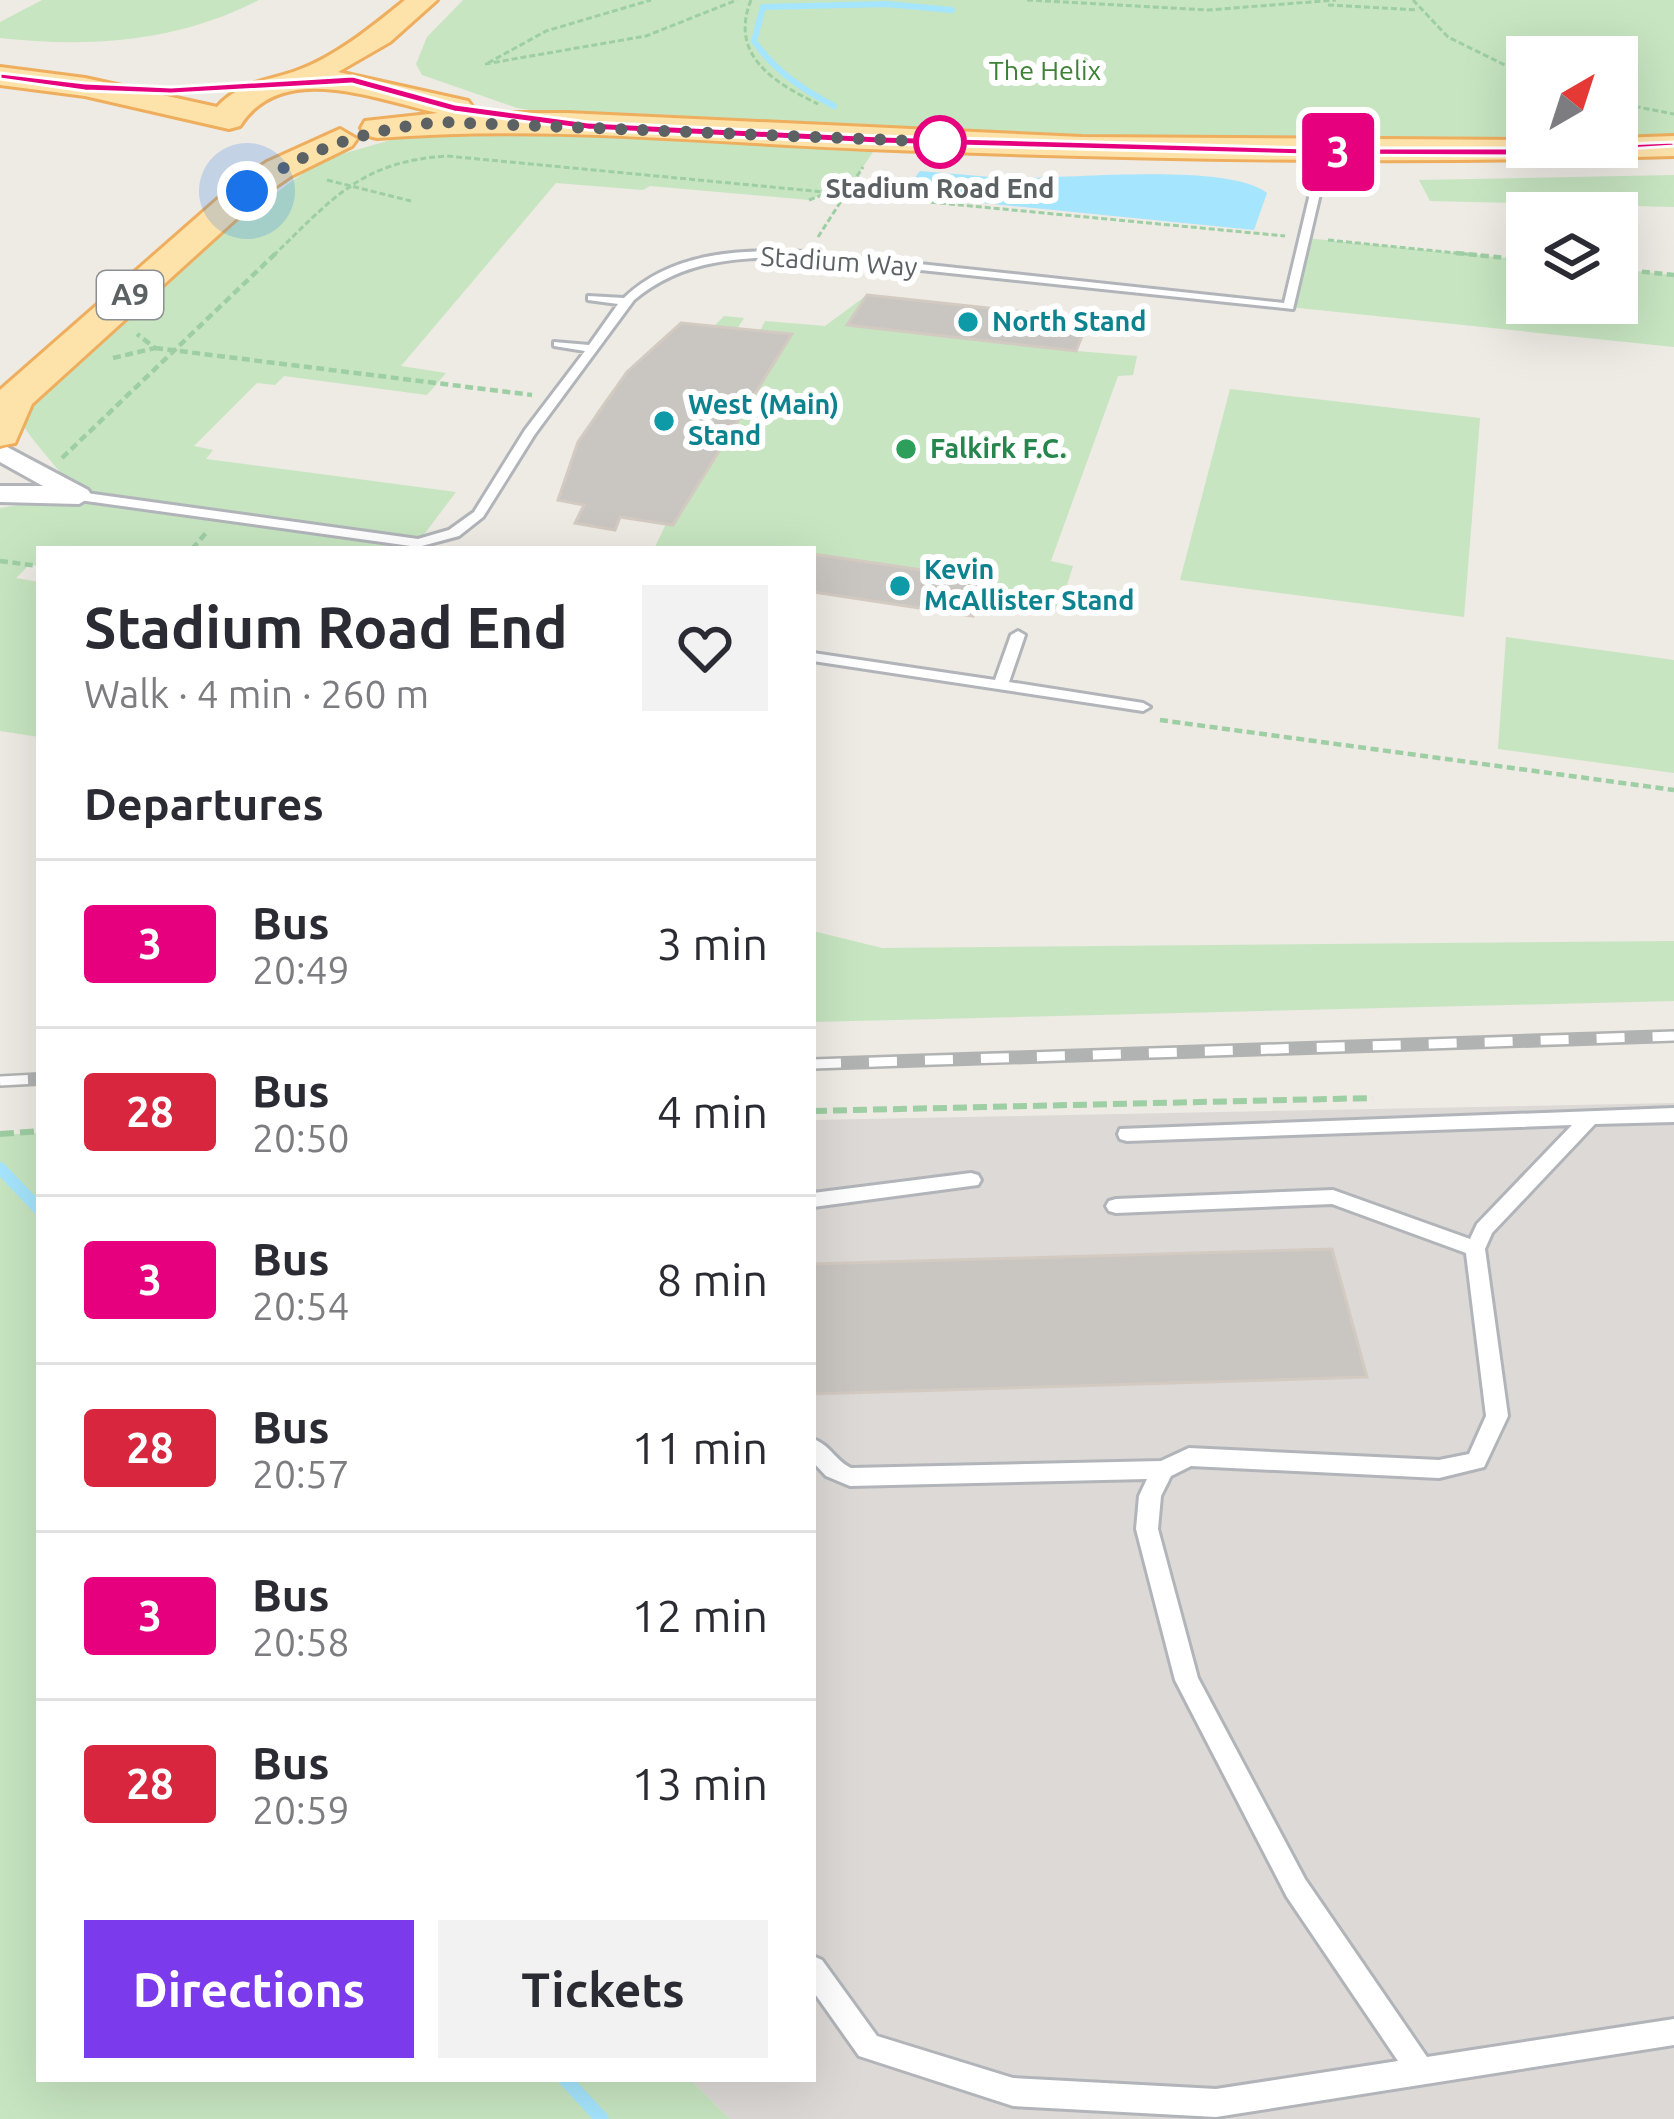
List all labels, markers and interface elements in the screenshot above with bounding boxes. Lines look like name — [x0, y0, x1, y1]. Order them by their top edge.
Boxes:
north arrow — [1506, 36, 1638, 168]
map controls — [1506, 36, 1638, 324]
park label: The Helix — [989, 55, 1101, 85]
line badge: 3 — [1299, 113, 1377, 191]
marker: Stadium Road End — [915, 117, 965, 167]
text: 3 — [1326, 128, 1350, 175]
your location — [217, 161, 277, 221]
place label: Stadium Road End — [825, 173, 1055, 203]
button: layers — [1506, 192, 1638, 324]
street label: Stadium Way — [760, 241, 918, 281]
road number: A9 — [97, 271, 163, 319]
place label: North Stand — [992, 306, 1147, 336]
marker: North Stand — [955, 309, 981, 335]
place label: West (Main) Stand — [688, 389, 839, 450]
marker: West (Main) Stand — [651, 408, 677, 434]
place label: Falkirk F.C. — [930, 433, 1066, 463]
marker: Falkirk F.C. — [893, 436, 919, 462]
place label: Kevin McAllister Stand — [924, 554, 1134, 615]
marker: Kevin McAllister Stand — [887, 573, 913, 599]
button: heart — [642, 585, 768, 711]
text: Stadium Road End — [84, 595, 568, 659]
text: Walk · 4 min · 260 m — [84, 672, 429, 715]
text: Departures — [84, 778, 324, 829]
text: Bus — [252, 897, 329, 948]
text: 3 min — [657, 918, 768, 969]
text: 3 — [138, 920, 162, 967]
text: 20:49 — [252, 948, 350, 991]
text: Bus — [252, 1065, 329, 1116]
text: 4 min — [657, 1086, 768, 1137]
text: 28 — [126, 1088, 174, 1135]
text: 20:50 — [252, 1116, 350, 1159]
text: Bus — [252, 1233, 329, 1284]
text: 8 min — [657, 1254, 768, 1305]
text: 3 — [138, 1256, 162, 1303]
text: 20:54 — [252, 1284, 350, 1327]
text: Bus — [252, 1401, 329, 1452]
text: 11 min — [631, 1422, 768, 1473]
text: 28 — [126, 1424, 174, 1471]
text: 20:57 — [252, 1452, 350, 1495]
text: Bus — [252, 1569, 329, 1620]
text: 12 min — [631, 1590, 768, 1641]
text: 3 — [138, 1592, 162, 1639]
text: 20:58 — [252, 1620, 350, 1663]
text: Bus — [252, 1737, 329, 1788]
text: 13 min — [631, 1758, 768, 1809]
text: 28 — [126, 1760, 174, 1807]
text: 20:59 — [252, 1788, 350, 1831]
button: Directions — [84, 1920, 414, 2058]
button: Tickets — [438, 1920, 768, 2058]

